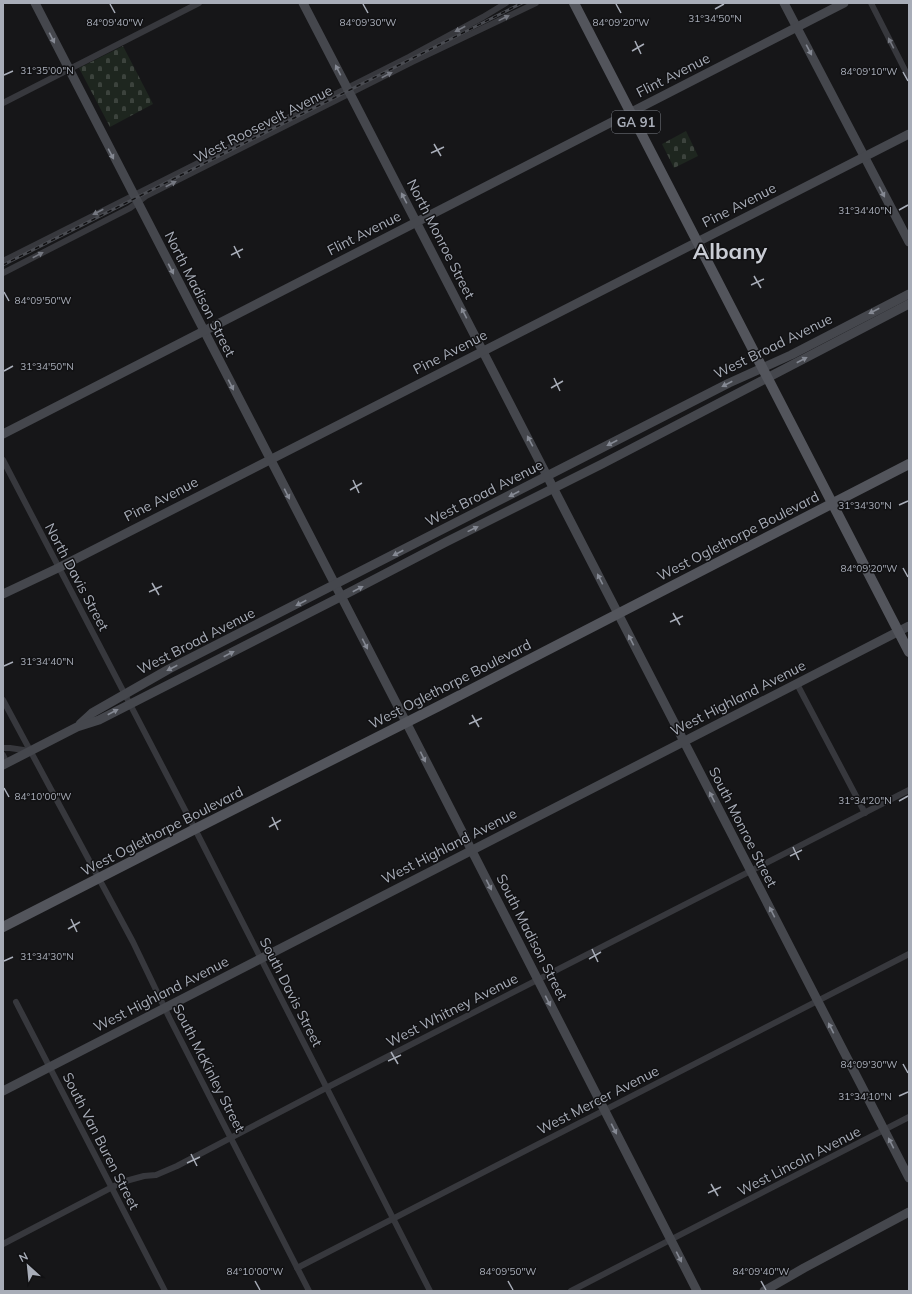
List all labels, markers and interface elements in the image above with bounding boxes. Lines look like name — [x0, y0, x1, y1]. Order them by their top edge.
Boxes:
text: 31°34'50"N — [688, 12, 742, 25]
one-way arrow — [498, 15, 510, 21]
text: 84°09'40"W — [87, 16, 143, 29]
text: 84°09'30"W — [340, 16, 396, 29]
text: 84°09'20"W — [593, 16, 649, 29]
one-way arrow — [454, 26, 466, 33]
one-way arrow — [49, 32, 56, 43]
one-way arrow — [888, 38, 894, 49]
one-way arrow — [806, 44, 812, 56]
street label: Flint Avenue — [633, 49, 713, 101]
text: 31°35'00"N — [20, 64, 74, 77]
one-way arrow — [334, 64, 341, 76]
text: 84°09'10"W — [841, 65, 897, 78]
one-way arrow — [382, 72, 393, 78]
street label: West Roosevelt Avenue — [191, 81, 335, 167]
road number: GA 91 — [612, 111, 660, 133]
one-way arrow — [108, 148, 115, 159]
street label: North Monroe Street — [403, 176, 479, 302]
street label: Pine Avenue — [699, 179, 779, 231]
one-way arrow — [166, 181, 177, 187]
one-way arrow — [879, 186, 886, 197]
one-way arrow — [401, 192, 407, 203]
text: 31°34'40"N — [838, 204, 892, 217]
street label: Flint Avenue — [324, 207, 404, 259]
one-way arrow — [93, 209, 104, 216]
street label: North Madison Street — [161, 228, 239, 360]
district label: Albany — [693, 237, 767, 265]
one-way arrow — [32, 252, 44, 258]
one-way arrow — [168, 263, 175, 275]
text: 84°09'50"W — [15, 294, 71, 307]
one-way arrow — [461, 307, 467, 319]
one-way arrow — [869, 308, 880, 315]
street label: West Broad Avenue — [711, 310, 835, 382]
street label: Pine Avenue — [410, 326, 490, 378]
one-way arrow — [797, 356, 808, 363]
text: 31°34'50"N — [20, 360, 74, 373]
one-way arrow — [228, 379, 234, 390]
one-way arrow — [722, 381, 733, 387]
one-way arrow — [527, 435, 533, 447]
one-way arrow — [606, 440, 617, 446]
street label: West Broad Avenue — [422, 456, 546, 530]
street label: Pine Avenue — [121, 473, 201, 525]
street label: West Oglethorpe Boulevard — [654, 487, 822, 585]
one-way arrow — [284, 488, 291, 500]
one-way arrow — [508, 490, 519, 497]
text: 31°34'30"N — [838, 499, 892, 512]
street label: North Davis Street — [41, 520, 113, 634]
one-way arrow — [467, 526, 479, 532]
one-way arrow — [392, 550, 404, 556]
text: 84°09'20"W — [841, 562, 897, 575]
one-way arrow — [597, 573, 604, 585]
one-way arrow — [352, 585, 363, 592]
one-way arrow — [295, 600, 307, 606]
street label: West Broad Avenue — [134, 604, 258, 678]
one-way arrow — [628, 634, 634, 646]
street label: West Oglethorpe Boulevard — [366, 635, 534, 733]
one-way arrow — [362, 638, 368, 650]
one-way arrow — [223, 651, 235, 657]
text: 31°34'40"N — [20, 655, 74, 668]
street label: West Highland Avenue — [667, 656, 809, 740]
one-way arrow — [167, 665, 178, 671]
one-way arrow — [107, 709, 119, 716]
one-way arrow — [420, 751, 426, 763]
street label: South Monroe Street — [705, 764, 781, 890]
street label: West Oglethorpe Boulevard — [78, 782, 246, 880]
text: 84°10'00"W — [15, 790, 71, 803]
one-way arrow — [709, 791, 715, 802]
text: 31°34'20"N — [838, 794, 892, 807]
street label: West Highland Avenue — [378, 804, 520, 888]
street label: South Madison Street — [492, 871, 572, 1003]
one-way arrow — [486, 880, 492, 891]
one-way arrow — [768, 906, 775, 918]
street label: South Davis Street — [256, 934, 326, 1050]
text: 31°34'30"N — [20, 950, 74, 963]
street label: West Highland Avenue — [90, 952, 232, 1036]
street label: West Whitney Avenue — [383, 969, 521, 1051]
one-way arrow — [545, 995, 552, 1007]
street label: South McKinley Street — [169, 1001, 249, 1135]
one-way arrow — [828, 1022, 835, 1033]
text: 84°09'30"W — [841, 1058, 897, 1071]
street label: West Mercer Avenue — [534, 1061, 662, 1139]
street label: South Van Buren Street — [59, 1069, 143, 1213]
text: 31°34'10"N — [838, 1090, 892, 1103]
street label: West Lincoln Avenue — [734, 1122, 864, 1200]
one-way arrow — [610, 1123, 617, 1135]
one-way arrow — [888, 1137, 894, 1149]
north arrow — [8, 1246, 48, 1286]
text: N — [17, 1249, 30, 1265]
one-way arrow — [676, 1252, 683, 1263]
text: 84°10'00"W — [227, 1265, 283, 1278]
text: 84°09'50"W — [480, 1265, 536, 1278]
text: 84°09'40"W — [733, 1265, 789, 1278]

